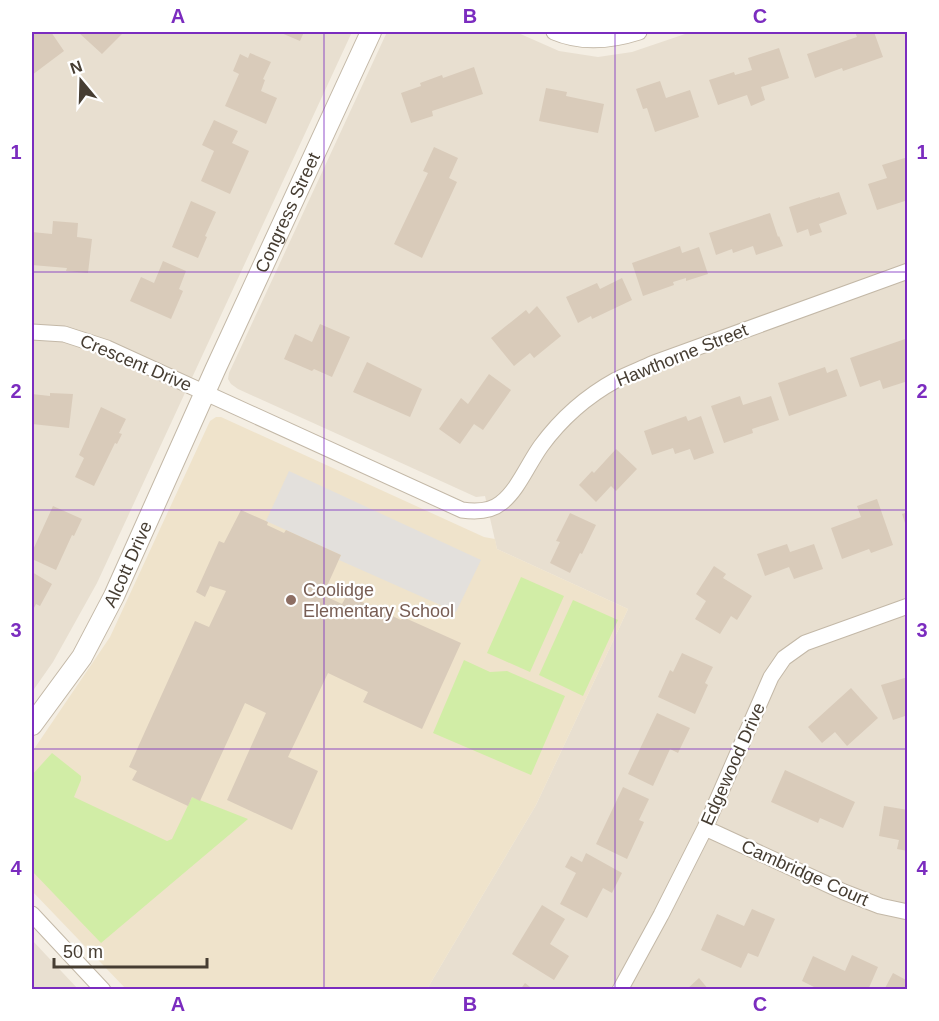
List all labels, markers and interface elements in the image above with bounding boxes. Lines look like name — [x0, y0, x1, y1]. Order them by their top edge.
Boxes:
text: A — [171, 5, 185, 27]
text: B — [463, 5, 477, 27]
text: C — [753, 5, 767, 27]
north arrow — [51, 51, 111, 111]
text: N — [68, 57, 85, 77]
text: 1 — [10, 141, 22, 163]
text: 1 — [916, 141, 928, 163]
street label: Congress Street — [251, 149, 324, 276]
street label: Hawthorne Street — [613, 319, 751, 391]
street label: Crescent Drive — [77, 331, 195, 395]
text: 2 — [10, 380, 22, 402]
text: 2 — [916, 380, 928, 402]
street label: Alcott Drive — [100, 518, 156, 611]
place label: Coolidge Elementary School — [303, 580, 454, 621]
marker: Coolidge Elementary School — [284, 593, 298, 607]
text: 3 — [10, 619, 22, 641]
text: 3 — [916, 619, 928, 641]
street label: Edgewood Drive — [697, 700, 769, 828]
street label: Cambridge Court — [738, 836, 872, 910]
text: 4 — [10, 857, 22, 879]
text: 4 — [916, 857, 928, 879]
scale bar — [54, 931, 207, 969]
text: 50 m — [63, 942, 103, 962]
text: A — [171, 993, 185, 1015]
text: B — [463, 993, 477, 1015]
text: C — [753, 993, 767, 1015]

